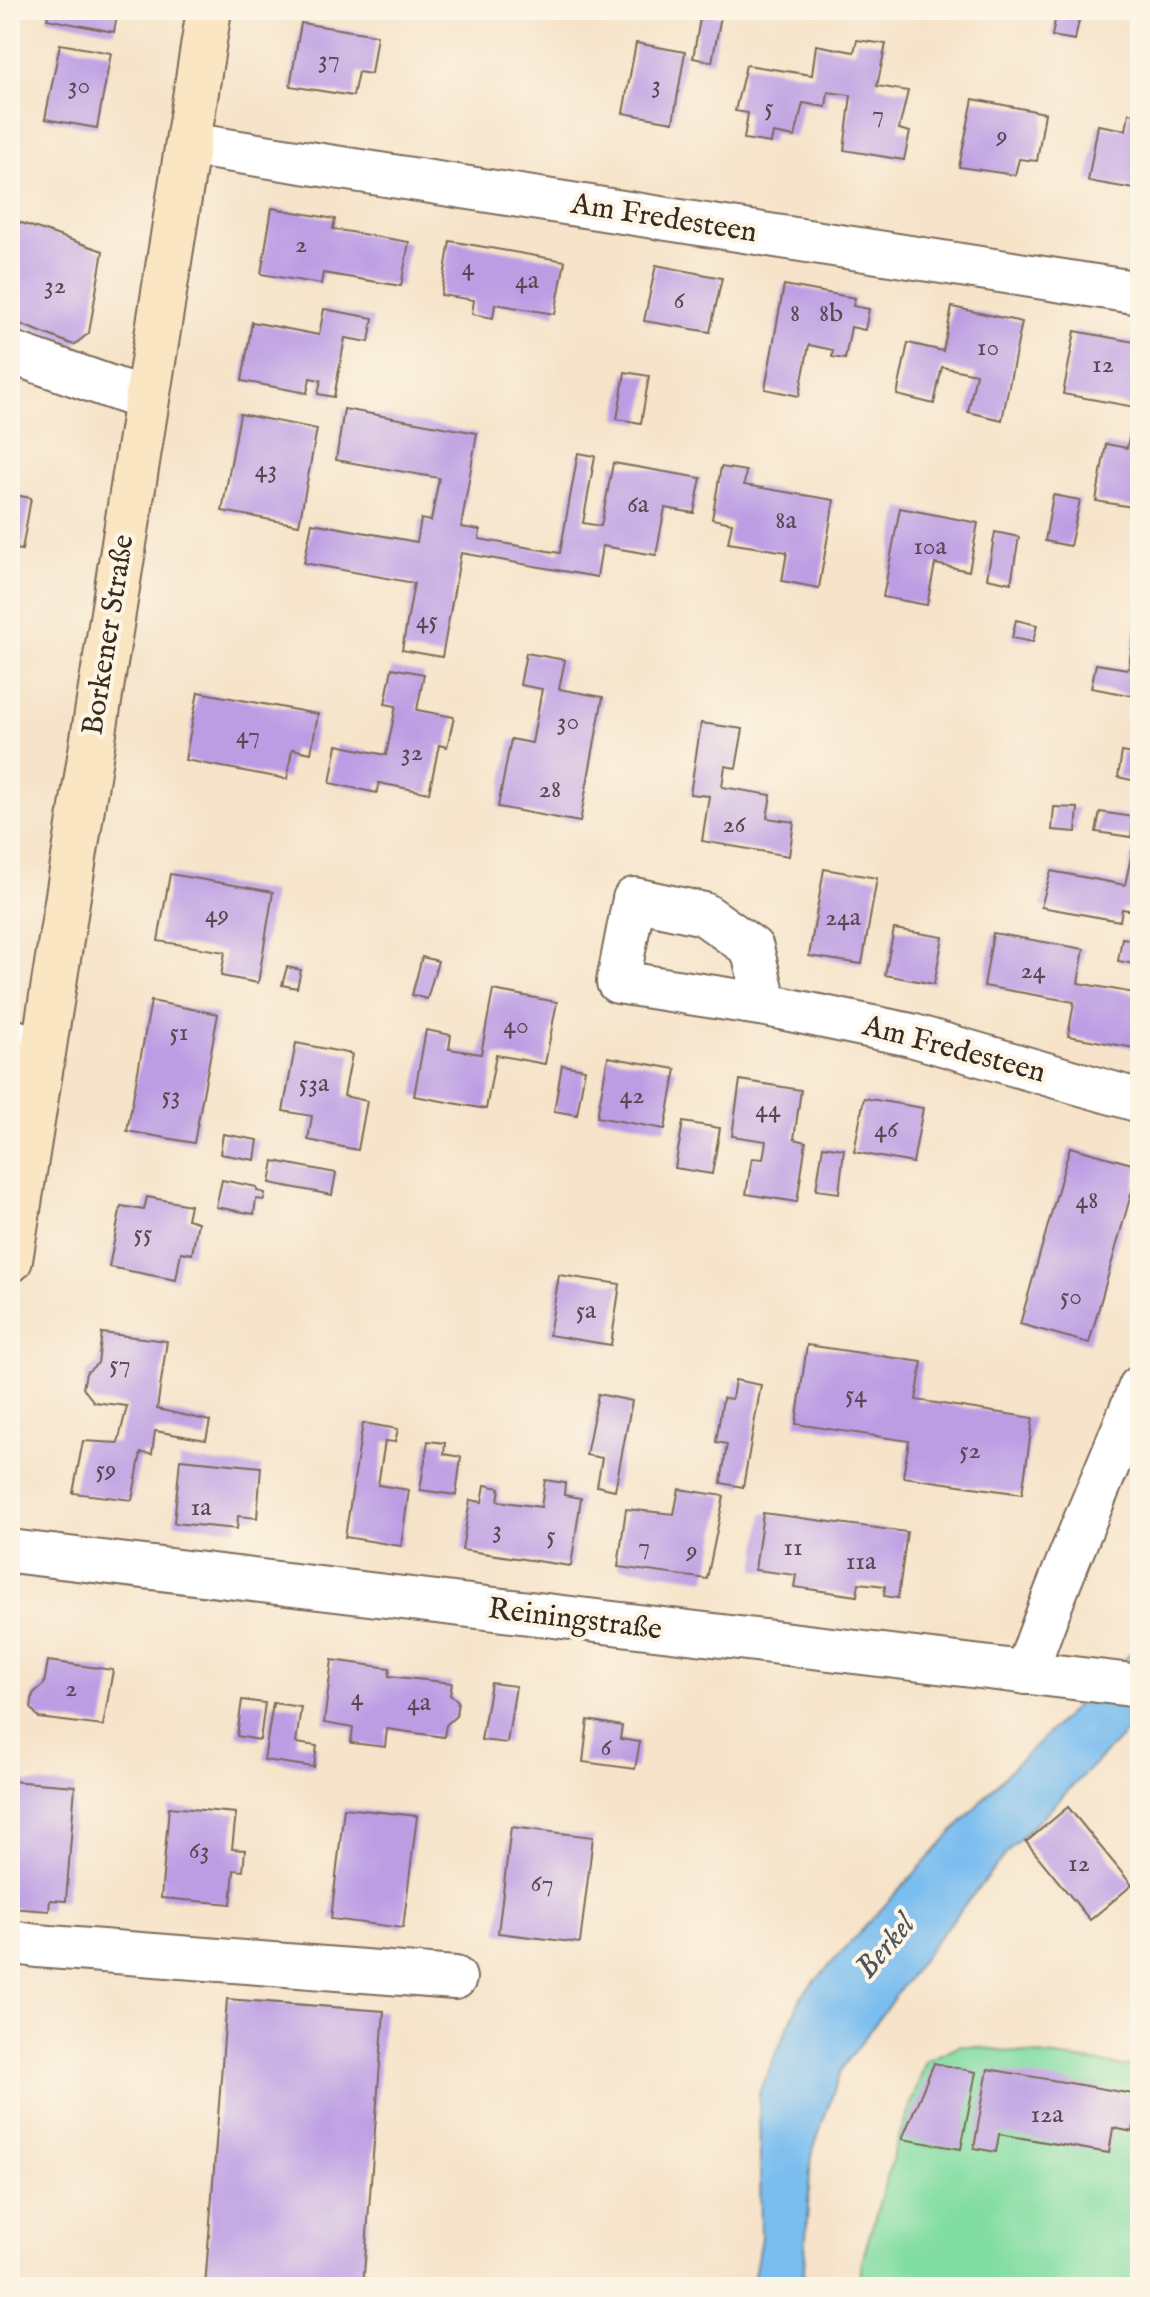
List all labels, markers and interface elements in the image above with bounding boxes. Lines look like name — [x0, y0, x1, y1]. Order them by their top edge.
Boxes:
house number: 37 — [318, 43, 340, 76]
house number: 3 — [651, 68, 661, 101]
house number: 30 — [68, 69, 90, 102]
house number: 5 — [764, 91, 774, 124]
house number: 7 — [872, 98, 884, 131]
house number: 9 — [995, 119, 1008, 152]
street label: Am Fredesteen — [567, 185, 760, 252]
house number: 2 — [295, 228, 307, 261]
house number: 4 — [462, 251, 475, 284]
house number: 4a — [515, 264, 540, 297]
house number: 32 — [44, 269, 66, 302]
house number: 6 — [674, 284, 686, 317]
house number: 8 — [790, 297, 800, 330]
house number: 8b — [819, 297, 843, 330]
house number: 10 — [977, 331, 999, 364]
house number: 12 — [1092, 348, 1114, 381]
house number: 43 — [255, 453, 277, 486]
house number: 6a — [627, 488, 650, 521]
house number: 8a — [775, 504, 797, 537]
house number: 10a — [913, 530, 948, 563]
street label: Borkener Straße — [74, 532, 144, 738]
house number: 45 — [416, 604, 438, 637]
house number: 30 — [557, 705, 579, 738]
house number: 47 — [236, 719, 260, 752]
house number: 32 — [401, 736, 423, 769]
house number: 28 — [539, 773, 561, 806]
house number: 26 — [722, 808, 747, 841]
house number: 49 — [205, 898, 229, 931]
house number: 24a — [825, 901, 862, 934]
house number: 24 — [1021, 954, 1046, 987]
street label: Am Fredesteen — [858, 1007, 1050, 1093]
house number: 40 — [503, 1009, 529, 1042]
house number: 51 — [169, 1016, 189, 1049]
house number: 53a — [299, 1067, 330, 1100]
house number: 53 — [161, 1079, 181, 1112]
house number: 42 — [620, 1079, 644, 1112]
house number: 44 — [755, 1093, 781, 1126]
house number: 46 — [874, 1113, 899, 1146]
house number: 48 — [1076, 1184, 1098, 1217]
house number: 55 — [134, 1217, 152, 1250]
house number: 50 — [1060, 1280, 1082, 1313]
house number: 5a — [576, 1294, 597, 1327]
house number: 57 — [109, 1348, 131, 1381]
house number: 54 — [845, 1378, 867, 1411]
house number: 52 — [959, 1434, 981, 1467]
house number: 59 — [96, 1453, 116, 1486]
house number: 1a — [191, 1491, 212, 1524]
house number: 3 — [492, 1513, 502, 1546]
house number: 5 — [546, 1519, 556, 1552]
house number: 7 — [638, 1530, 650, 1563]
house number: 11 — [783, 1531, 803, 1564]
house number: 9 — [685, 1534, 698, 1567]
house number: 11a — [846, 1545, 877, 1578]
street label: Reiningstraße — [486, 1590, 664, 1650]
house number: 2 — [65, 1672, 77, 1705]
house number: 4 — [351, 1681, 364, 1714]
house number: 4a — [407, 1686, 432, 1719]
house number: 6 — [601, 1731, 613, 1764]
house number: 63 — [189, 1834, 209, 1867]
house number: 12 — [1068, 1847, 1090, 1880]
house number: 67 — [530, 1867, 554, 1900]
water label: Berkel — [847, 1904, 927, 1988]
house number: 12a — [1030, 2098, 1064, 2131]

